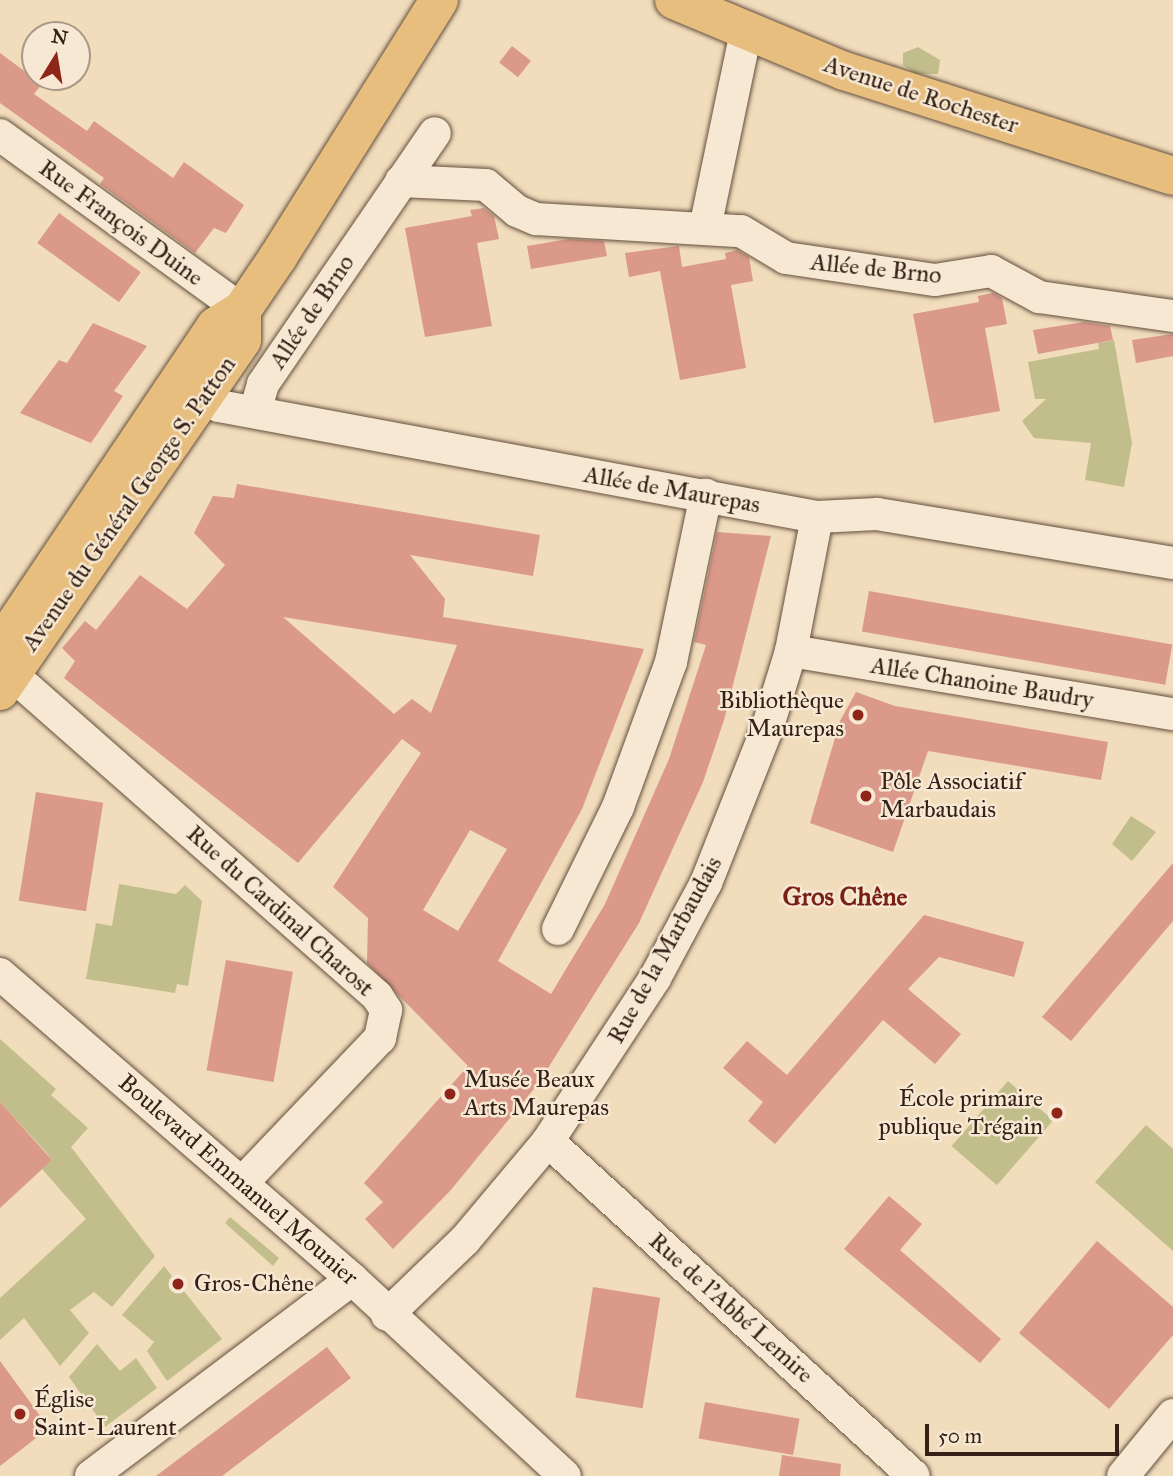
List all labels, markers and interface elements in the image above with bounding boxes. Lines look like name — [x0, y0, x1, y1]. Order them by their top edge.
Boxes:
north arrow — [21, 21, 91, 91]
text: N — [50, 24, 70, 50]
street label: Avenue de Rochester — [820, 50, 1022, 140]
street label: Rue François Duine — [33, 154, 209, 292]
street label: Allée de Brno — [809, 248, 943, 290]
street label: Allée de Brno — [263, 249, 361, 375]
street label: Avenue du Général George S. Patton — [16, 351, 242, 657]
street label: Allée de Maurepas — [581, 460, 763, 520]
street label: Allée Chanoine Baudry — [869, 651, 1095, 715]
place label: Bibliothèque Maurepas — [719, 687, 844, 743]
marker: Bibliothèque Maurepas — [850, 707, 866, 723]
place label: Pôle Associatif Marbaudais — [880, 768, 1023, 824]
marker: Pôle Associatif Marbaudais — [858, 788, 874, 804]
street label: Rue du Cardinal Charost — [181, 819, 379, 1003]
street label: Rue de la Marbaudais — [602, 851, 728, 1049]
district label: Gros Chêne — [783, 881, 907, 913]
place label: Musée Beaux Arts Maurepas — [464, 1066, 609, 1122]
street label: Boulevard Emmanuel Mounier — [112, 1068, 364, 1292]
place label: École primaire publique Trégain — [879, 1085, 1043, 1141]
marker: Musée Beaux Arts Maurepas — [442, 1086, 458, 1102]
marker: École primaire publique Trégain — [1049, 1105, 1065, 1121]
street label: Rue de l'Abbé Lemire — [643, 1227, 819, 1389]
place label: Gros-Chêne — [194, 1270, 314, 1298]
marker: Gros-Chêne — [168, 1274, 188, 1294]
place label: Église Saint-Laurent — [34, 1386, 177, 1442]
marker: Église Saint-Laurent — [12, 1406, 28, 1422]
scale bar — [928, 1410, 1122, 1454]
text: 50 m — [938, 1423, 982, 1449]

